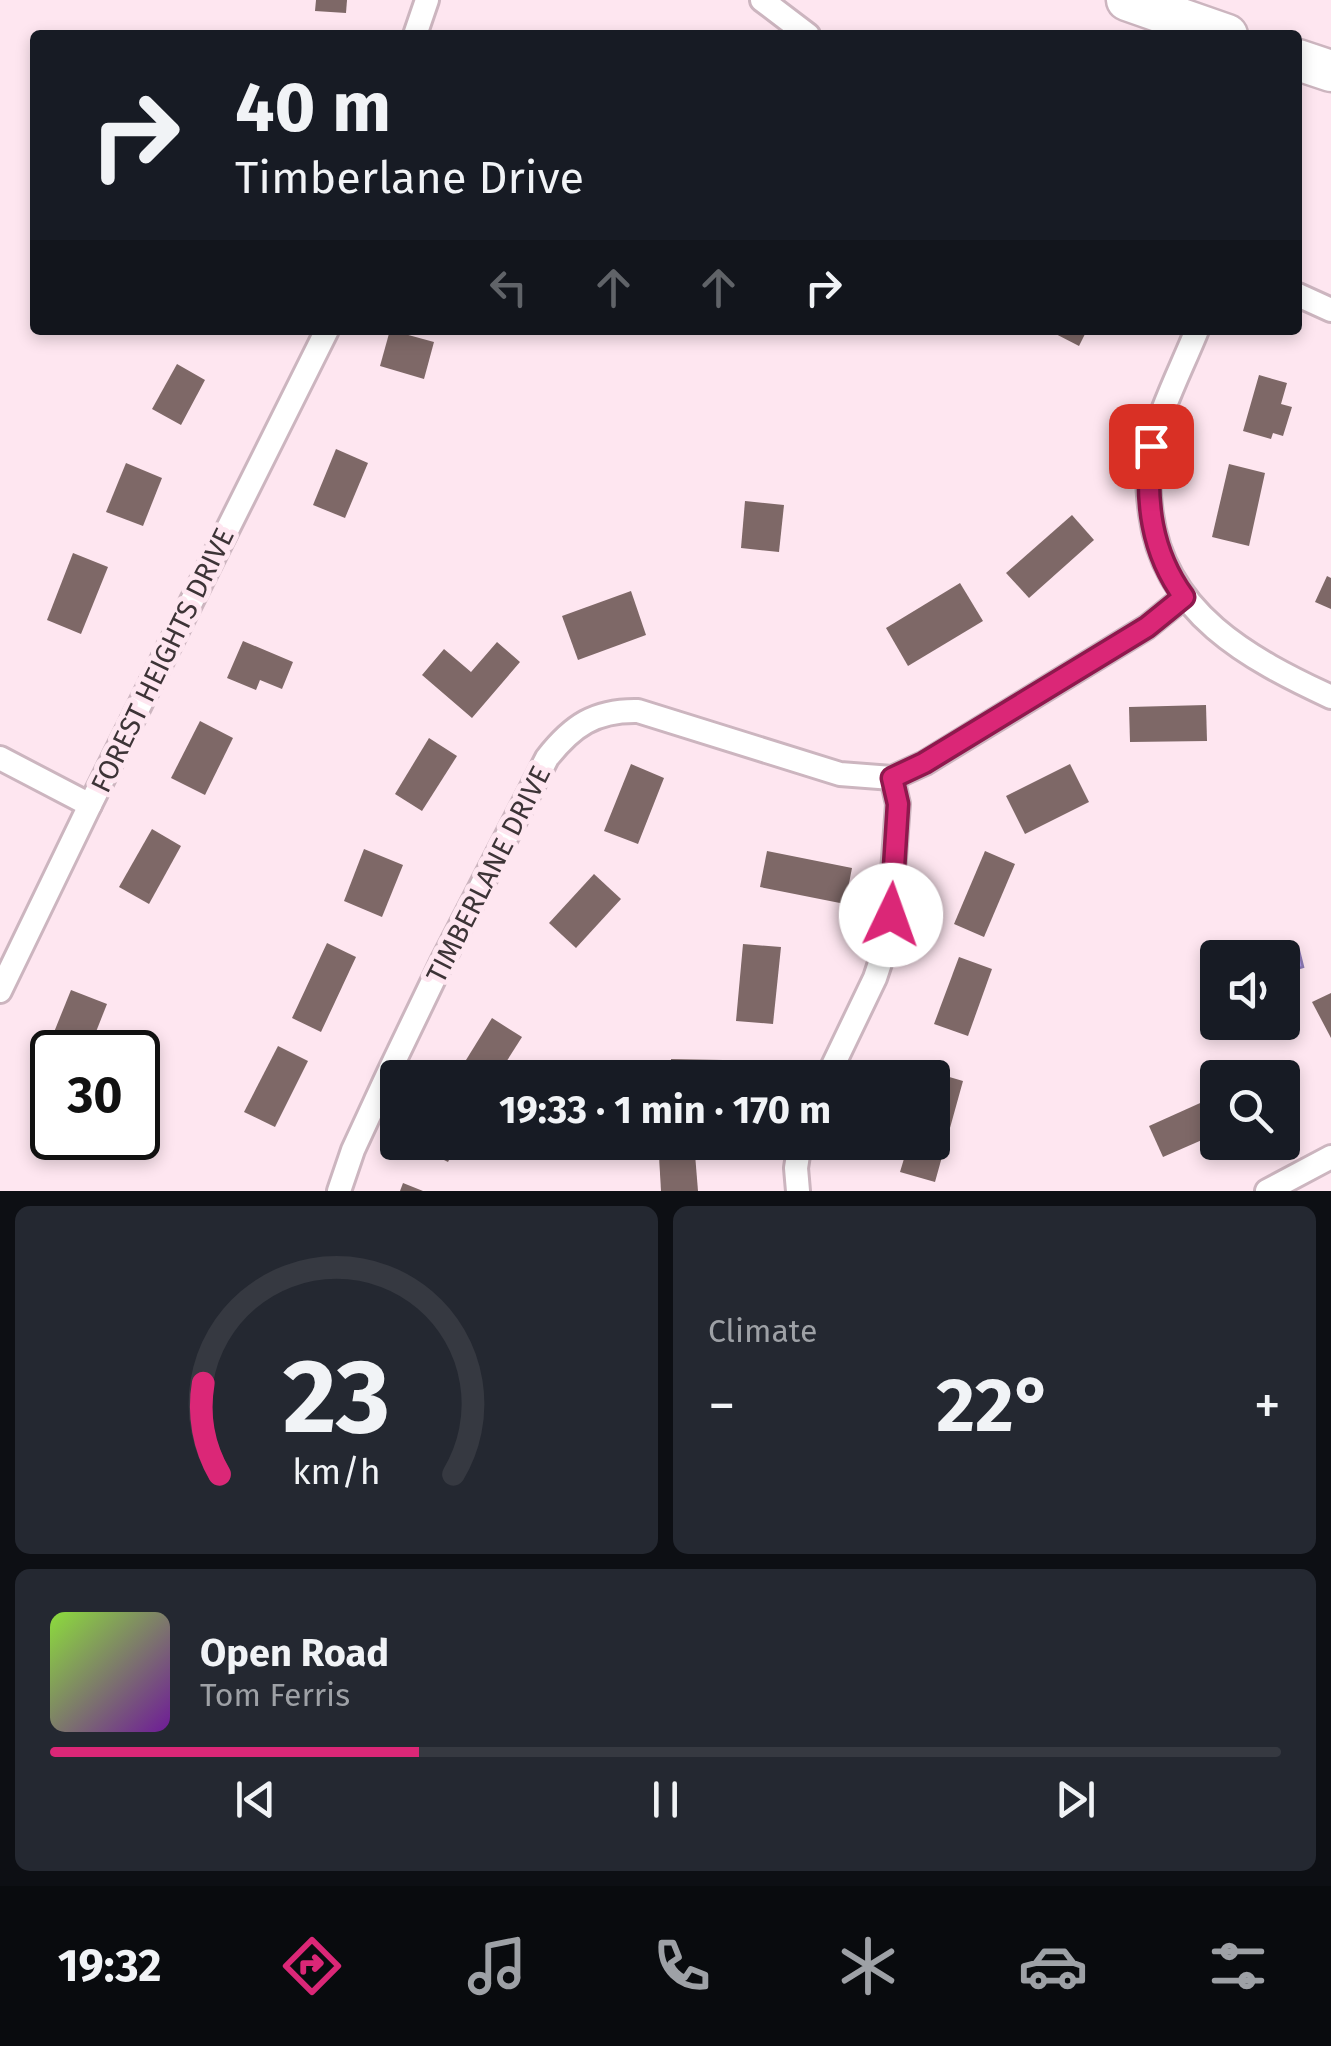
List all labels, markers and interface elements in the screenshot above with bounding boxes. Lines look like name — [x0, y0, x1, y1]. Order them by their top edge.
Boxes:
text: 40 m — [235, 66, 391, 150]
icon: right — [70, 70, 200, 200]
text: Timberlane Drive — [235, 151, 584, 205]
icon: left — [481, 260, 536, 315]
icon: ahead — [586, 260, 641, 315]
icon: ahead — [691, 260, 746, 315]
icon: right — [796, 260, 851, 315]
pin — [1109, 404, 1194, 489]
icon: arrive — [1124, 419, 1179, 474]
street label: FOREST HEIGHTS DRIVE — [84, 523, 241, 798]
street label: TIMBERLANE DRIVE — [420, 760, 557, 988]
position arrow — [839, 863, 943, 967]
map controls — [1200, 940, 1300, 1160]
button: sound — [1200, 940, 1300, 1040]
speed limit sign: 30 — [30, 1030, 160, 1160]
button: search — [1200, 1060, 1300, 1160]
text: 19:33 · 1 min · 170 m — [499, 1087, 831, 1133]
text: Climate — [708, 1312, 817, 1350]
text: 23 — [283, 1335, 390, 1460]
text: 22° — [936, 1361, 1053, 1451]
text: − — [708, 1373, 736, 1439]
text: + — [1254, 1373, 1281, 1439]
text: km/h — [292, 1451, 381, 1493]
text: Open Road — [200, 1630, 389, 1676]
text: Tom Ferris — [200, 1676, 350, 1714]
icon: previous — [228, 1772, 283, 1827]
icon: pause — [638, 1772, 693, 1827]
icon: next — [1048, 1772, 1103, 1827]
icon: directions — [277, 1931, 347, 2001]
icon: music — [462, 1931, 532, 2001]
icon: phone — [647, 1931, 717, 2001]
icon: climate — [833, 1931, 903, 2001]
icon: car — [1018, 1931, 1088, 2001]
icon: filters — [1203, 1931, 1273, 2001]
text: 19:32 — [58, 1939, 161, 1993]

